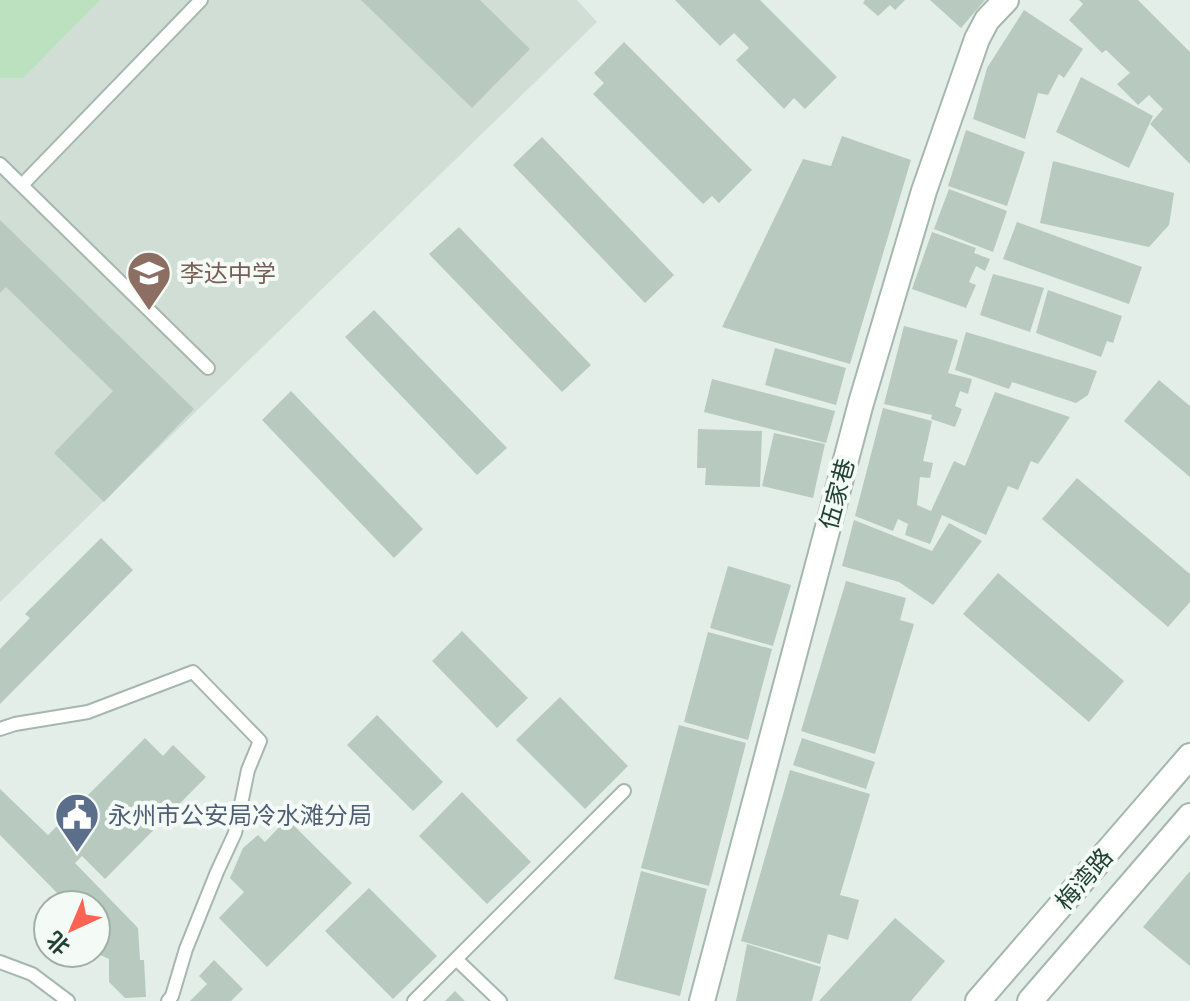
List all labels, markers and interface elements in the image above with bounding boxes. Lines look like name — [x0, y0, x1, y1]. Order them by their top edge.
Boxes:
school or university icon: 李达中学 — [125, 249, 173, 312]
place label: 李达中学 — [180, 256, 276, 291]
street label: 伍家巷 — [811, 455, 863, 533]
public building icon: 永州市公安局冷水滩分局 — [53, 791, 101, 854]
place label: 永州市公安局冷水滩分局 — [108, 798, 372, 833]
street label: 梅湾路 — [1047, 840, 1121, 918]
north arrow — [32, 889, 112, 969]
text: 北 — [39, 924, 77, 963]

